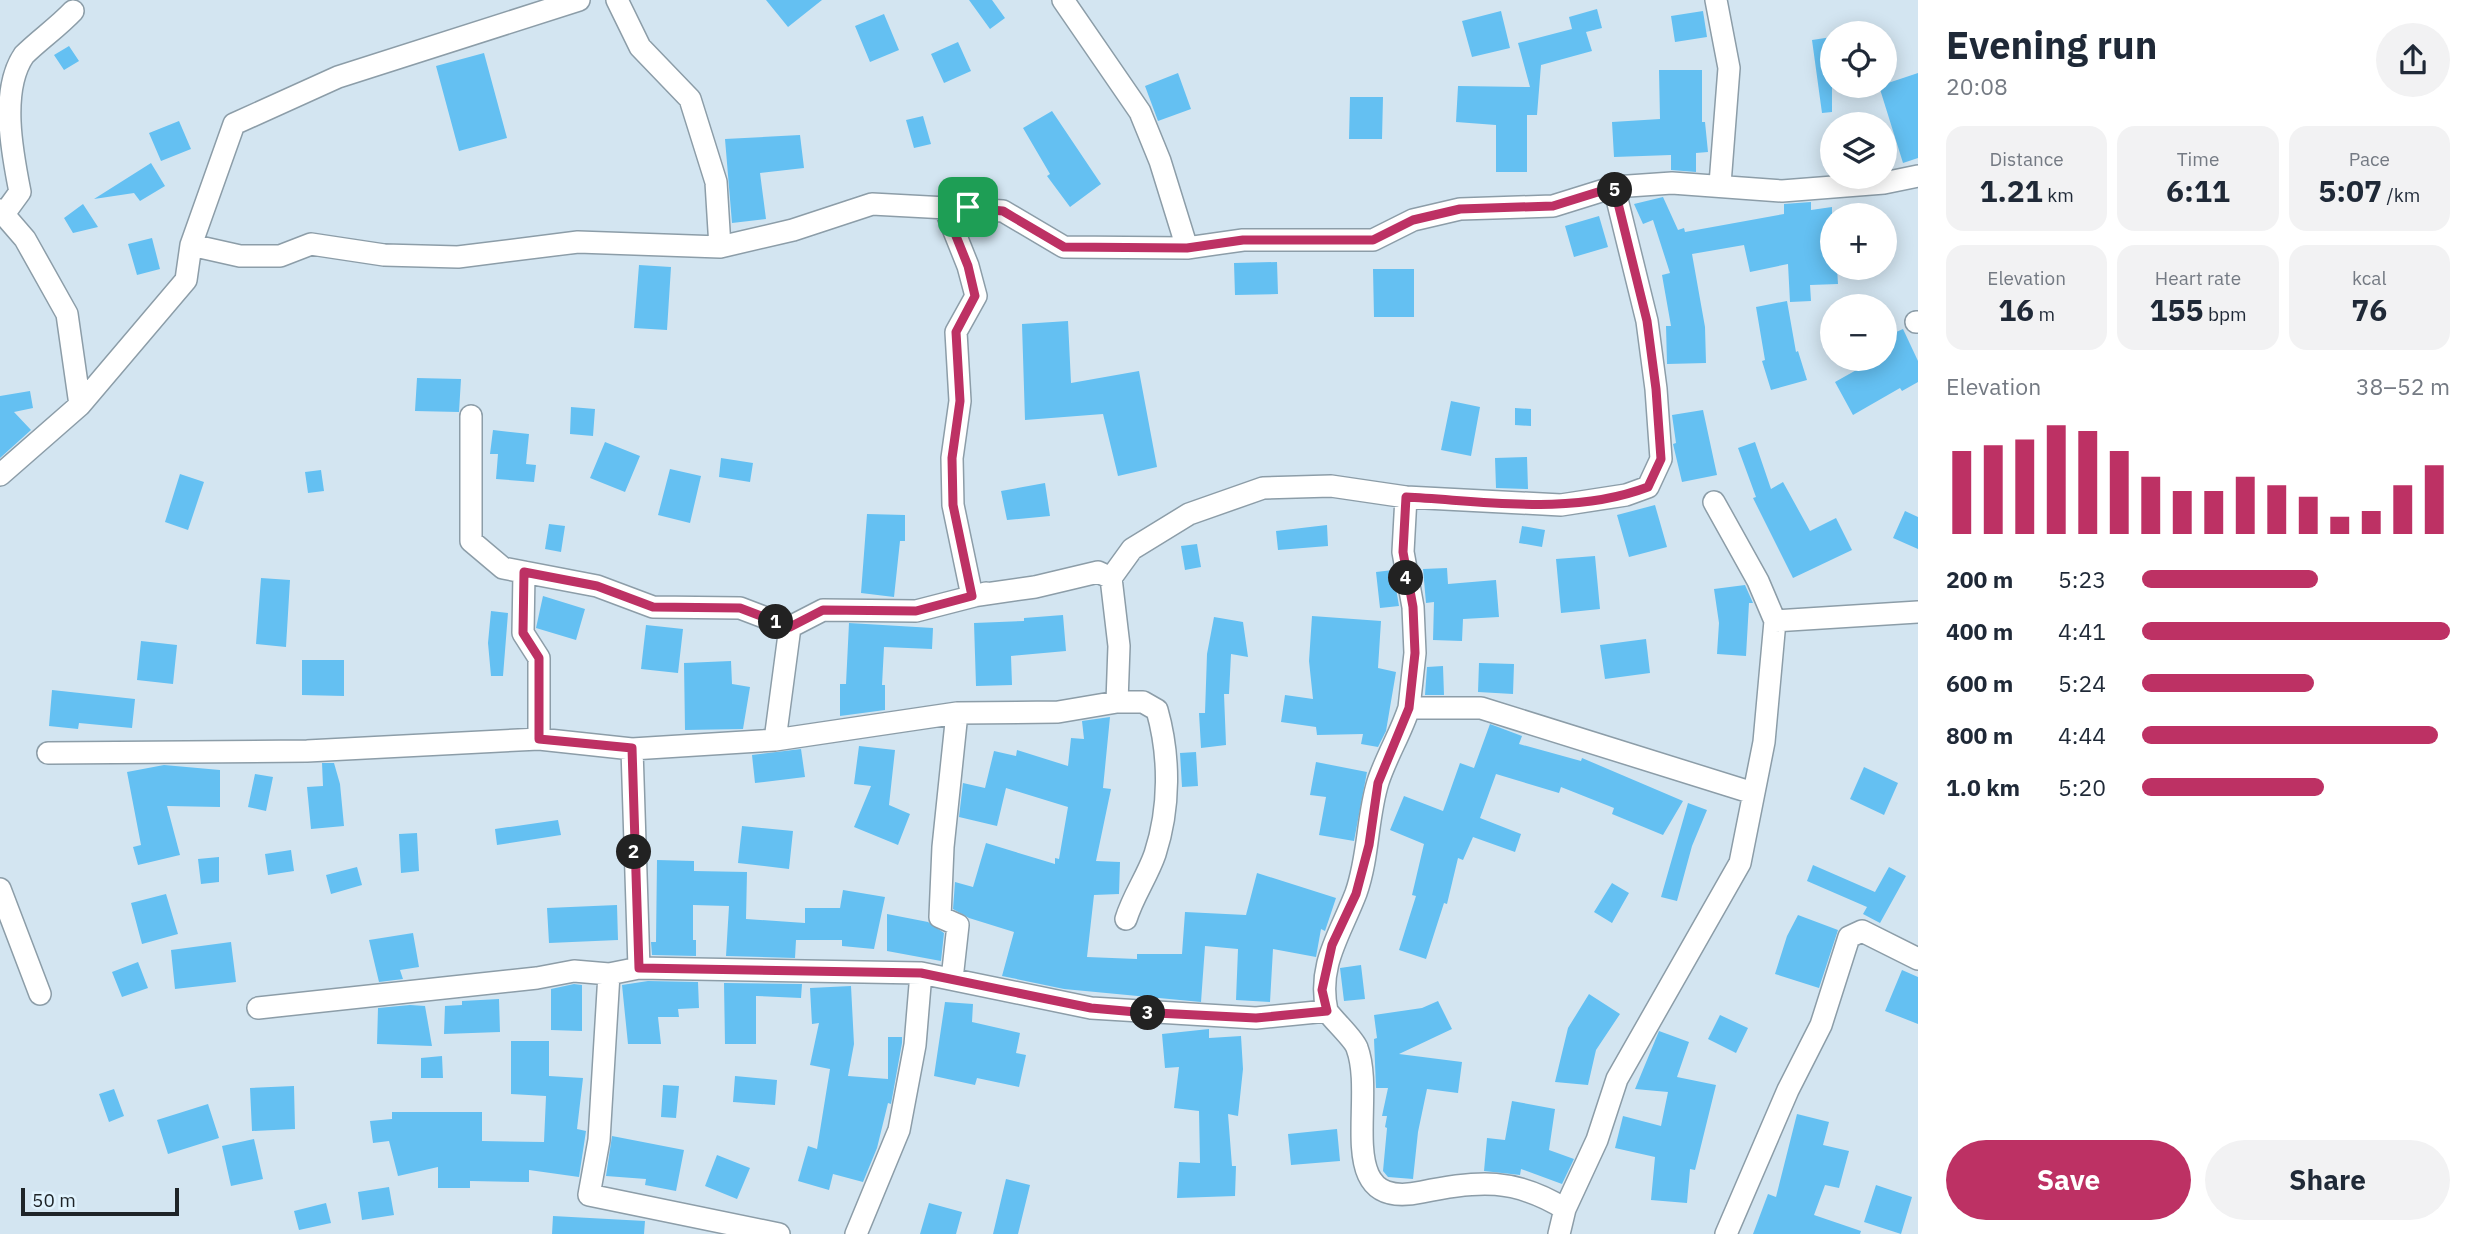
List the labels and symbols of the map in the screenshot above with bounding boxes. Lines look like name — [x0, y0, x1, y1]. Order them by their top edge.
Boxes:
pin: 5 — [1598, 172, 1632, 208]
pin — [938, 177, 998, 237]
pin: 4 — [1388, 560, 1424, 596]
pin: 1 — [758, 604, 794, 640]
pin: 2 — [616, 834, 652, 870]
pin: 3 — [1130, 996, 1166, 1030]
scale bar — [21, 1185, 178, 1217]

